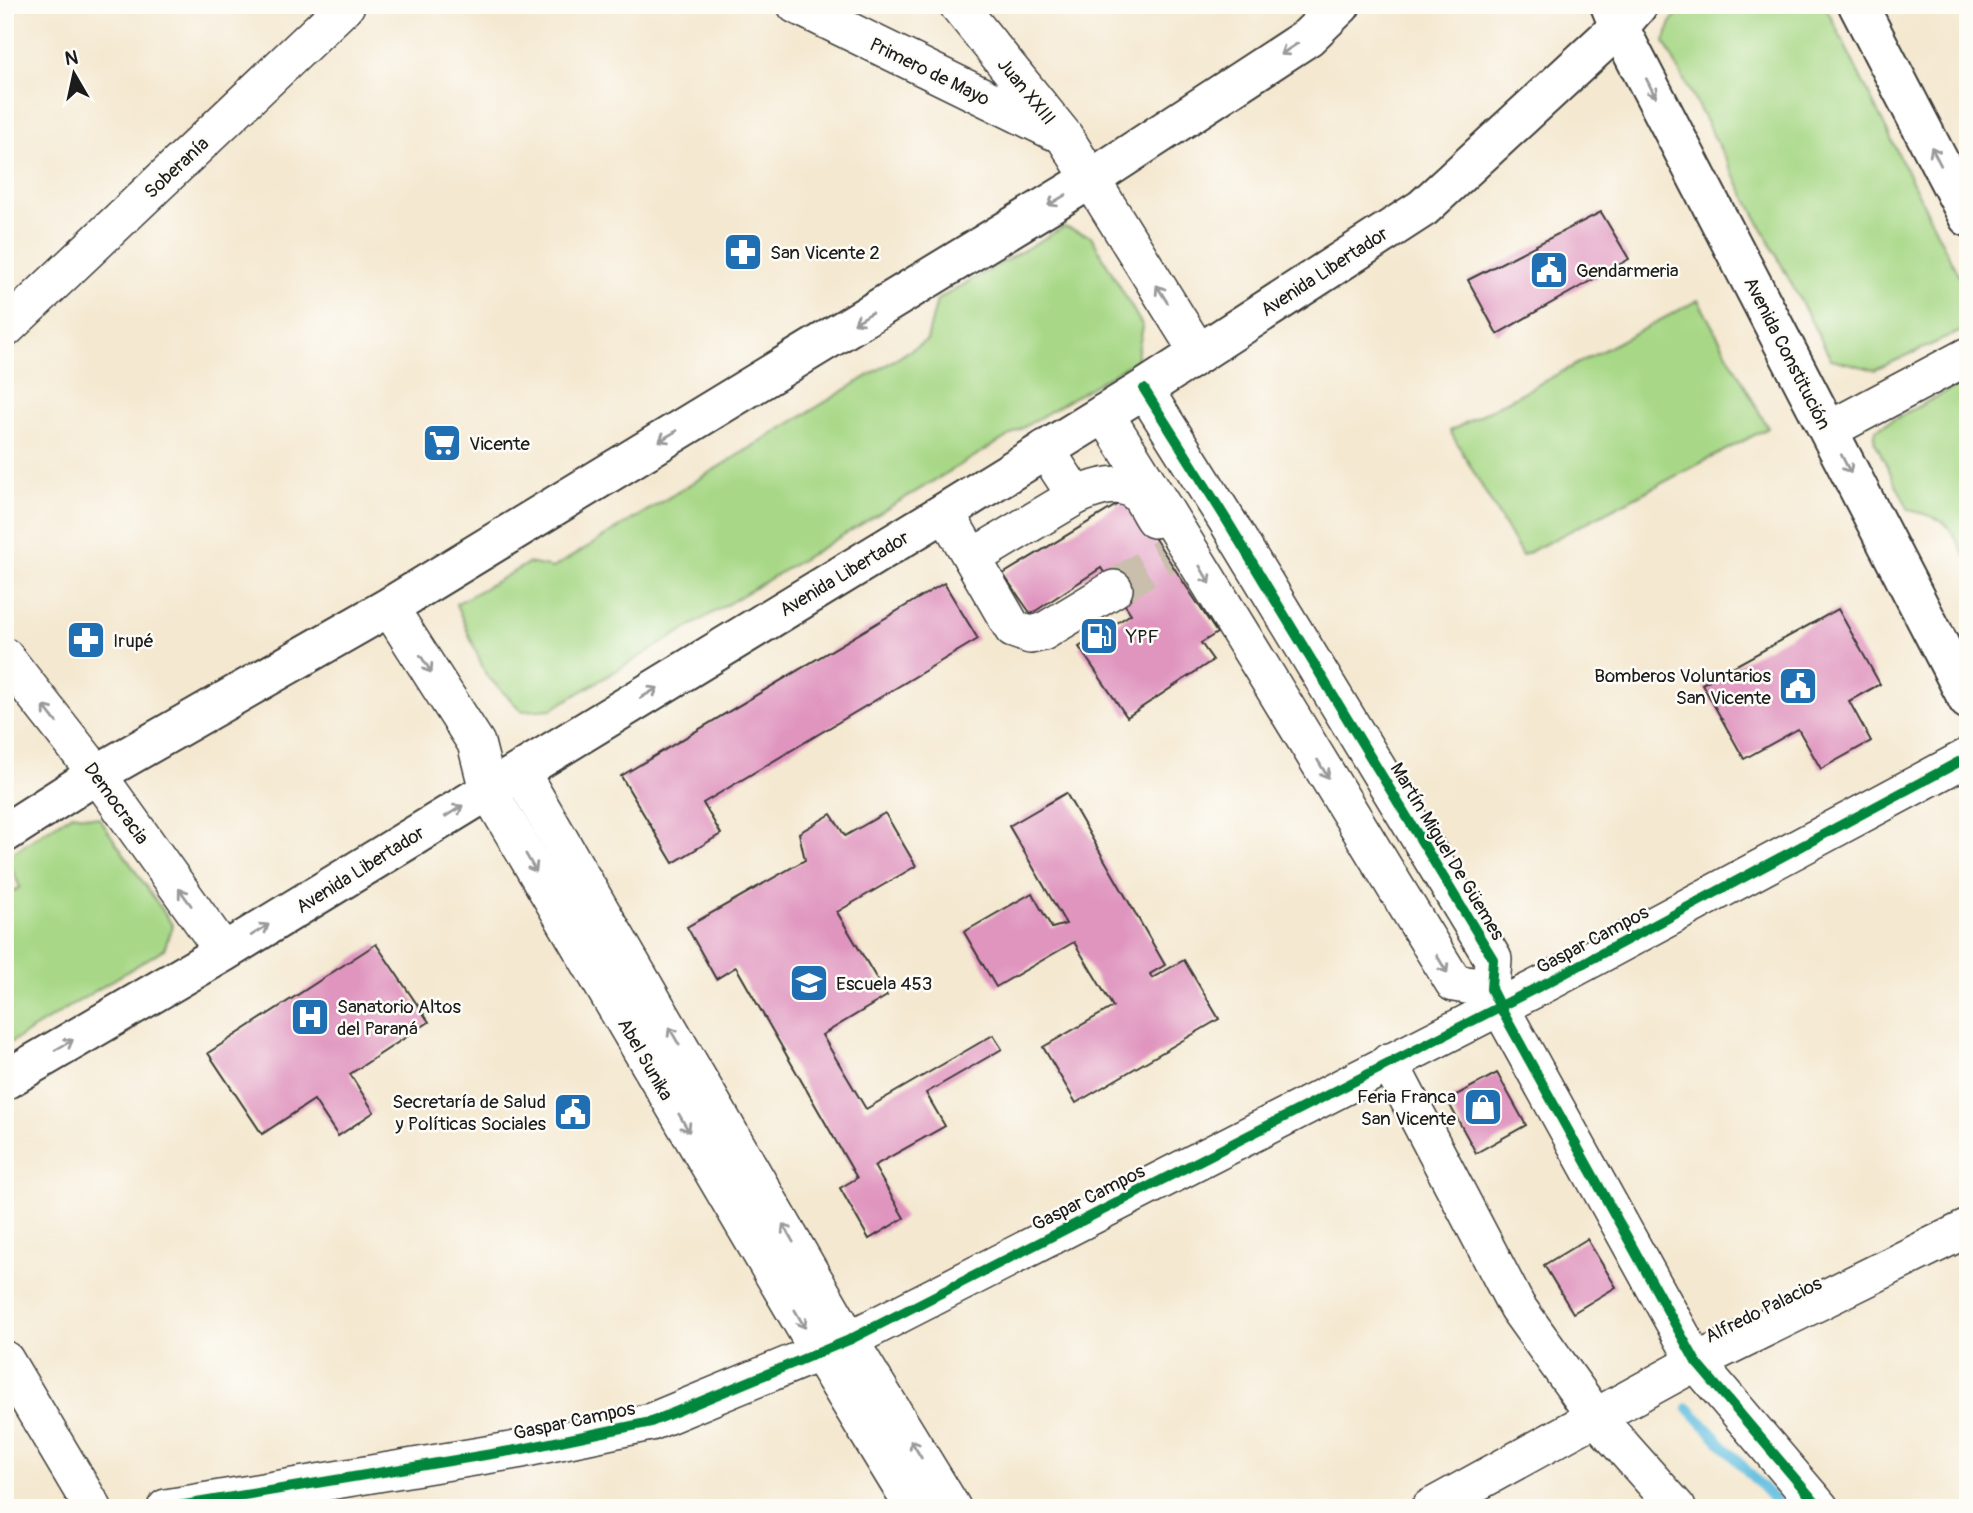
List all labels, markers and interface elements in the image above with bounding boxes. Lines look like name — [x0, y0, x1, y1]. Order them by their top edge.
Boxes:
street label: Primero de Mayo — [866, 32, 994, 111]
north arrow — [38, 38, 108, 108]
one-way arrow — [1280, 42, 1299, 57]
text: N — [63, 45, 80, 71]
street label: Juan XXIII — [992, 53, 1061, 130]
one-way arrow — [1645, 77, 1658, 98]
street label: Soberanía — [139, 132, 214, 204]
one-way arrow — [1929, 147, 1943, 167]
one-way arrow — [1048, 193, 1068, 207]
street label: Avenida Libertador — [1256, 222, 1393, 322]
pharmacy icon: San Vicente 2 — [722, 231, 764, 273]
place label: San Vicente 2 — [770, 241, 880, 265]
public building icon: Gendarmeria — [1528, 249, 1570, 291]
place label: Gendarmeria — [1576, 259, 1679, 283]
street label: Avenida Constitución — [1738, 273, 1836, 434]
one-way arrow — [1154, 285, 1168, 305]
one-way arrow — [853, 311, 873, 325]
supermarket icon: Vicente — [421, 422, 463, 464]
one-way arrow — [659, 429, 679, 443]
place label: Vicente — [469, 432, 531, 456]
one-way arrow — [1840, 453, 1853, 474]
street label: Avenida Libertador — [775, 526, 914, 622]
one-way arrow — [1198, 564, 1212, 584]
fuel station icon: YPF — [1078, 615, 1120, 657]
pharmacy icon: Irupé — [65, 619, 107, 661]
place label: YPF — [1125, 625, 1159, 649]
place label: Irupé — [113, 629, 154, 653]
one-way arrow — [418, 654, 433, 673]
place label: Bomberos Voluntarios San Vicente — [1594, 664, 1772, 710]
public building icon: Bomberos Voluntarios San Vicente — [1777, 665, 1819, 707]
one-way arrow — [638, 685, 658, 699]
one-way arrow — [42, 705, 57, 723]
street label: Democracia — [78, 758, 154, 849]
street label: Martín Miguel De Güemes — [1385, 758, 1510, 945]
one-way arrow — [1316, 759, 1330, 779]
one-way arrow — [444, 804, 464, 818]
street label: Avenida Libertador — [292, 821, 429, 919]
one-way arrow — [525, 853, 539, 873]
one-way arrow — [177, 888, 192, 907]
street label: Gaspar Campos — [1532, 900, 1653, 980]
one-way arrow — [250, 923, 270, 937]
one-way arrow — [1435, 953, 1449, 973]
school or university icon: Escuela 453 — [788, 962, 830, 1004]
place label: Escuela 453 — [836, 972, 932, 996]
place label: Sanatorio Altos del Paraná — [337, 995, 461, 1041]
hospital icon: Sanatorio Altos del Paraná — [289, 996, 331, 1038]
street label: Abel Sunika — [612, 1014, 678, 1105]
one-way arrow — [667, 1026, 680, 1047]
one-way arrow — [54, 1038, 74, 1052]
place label: Feria Franca San Vicente — [1357, 1085, 1457, 1131]
shop icon: Feria Franca San Vicente — [1462, 1086, 1504, 1128]
place label: Secretaría de Salud y Políticas Sociales — [392, 1090, 546, 1136]
public building icon: Secretaría de Salud y Políticas Sociales — [552, 1091, 594, 1133]
one-way arrow — [677, 1112, 691, 1132]
street label: Gaspar Campos — [1028, 1159, 1149, 1237]
one-way arrow — [780, 1223, 794, 1243]
street label: Alfredo Palacios — [1701, 1271, 1826, 1349]
one-way arrow — [793, 1309, 807, 1329]
street label: Gaspar Campos — [511, 1396, 638, 1446]
one-way arrow — [909, 1440, 923, 1460]

